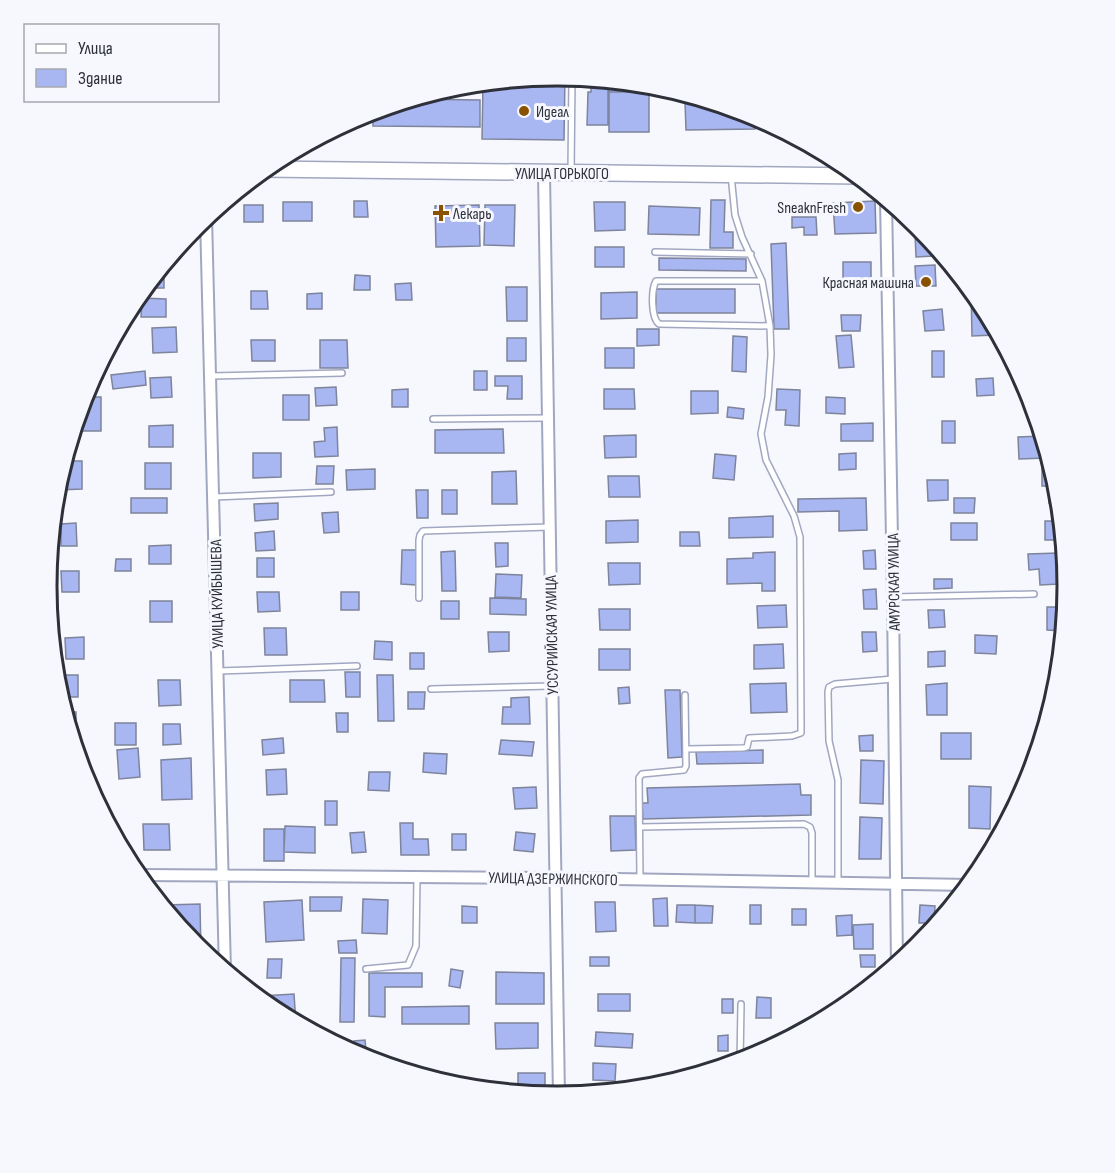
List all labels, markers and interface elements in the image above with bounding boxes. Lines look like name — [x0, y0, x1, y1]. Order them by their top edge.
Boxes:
legend — [24, 24, 219, 102]
text: Улица — [78, 38, 113, 59]
text: Здание — [78, 68, 123, 89]
place label: Идеал — [536, 103, 569, 122]
marker: Идеал — [517, 104, 531, 118]
street label: УЛИЦА ГОРЬКОГО — [515, 165, 609, 184]
place label: SneaknFresh — [777, 199, 846, 218]
marker: SneaknFresh — [851, 200, 865, 214]
place label: Лекарь — [452, 205, 492, 224]
marker: Лекарь — [434, 206, 448, 220]
place label: Красная машина — [822, 274, 914, 293]
marker: Красная машина — [919, 275, 933, 289]
street label: АМУРСКАЯ УЛИЦА — [884, 533, 905, 632]
street label: УЛИЦА КУЙБЫШЕВА — [207, 539, 228, 649]
street label: УССУРИЙСКАЯ УЛИЦА — [542, 575, 563, 695]
street label: УЛИЦА ДЗЕРЖИНСКОГО — [488, 869, 618, 890]

